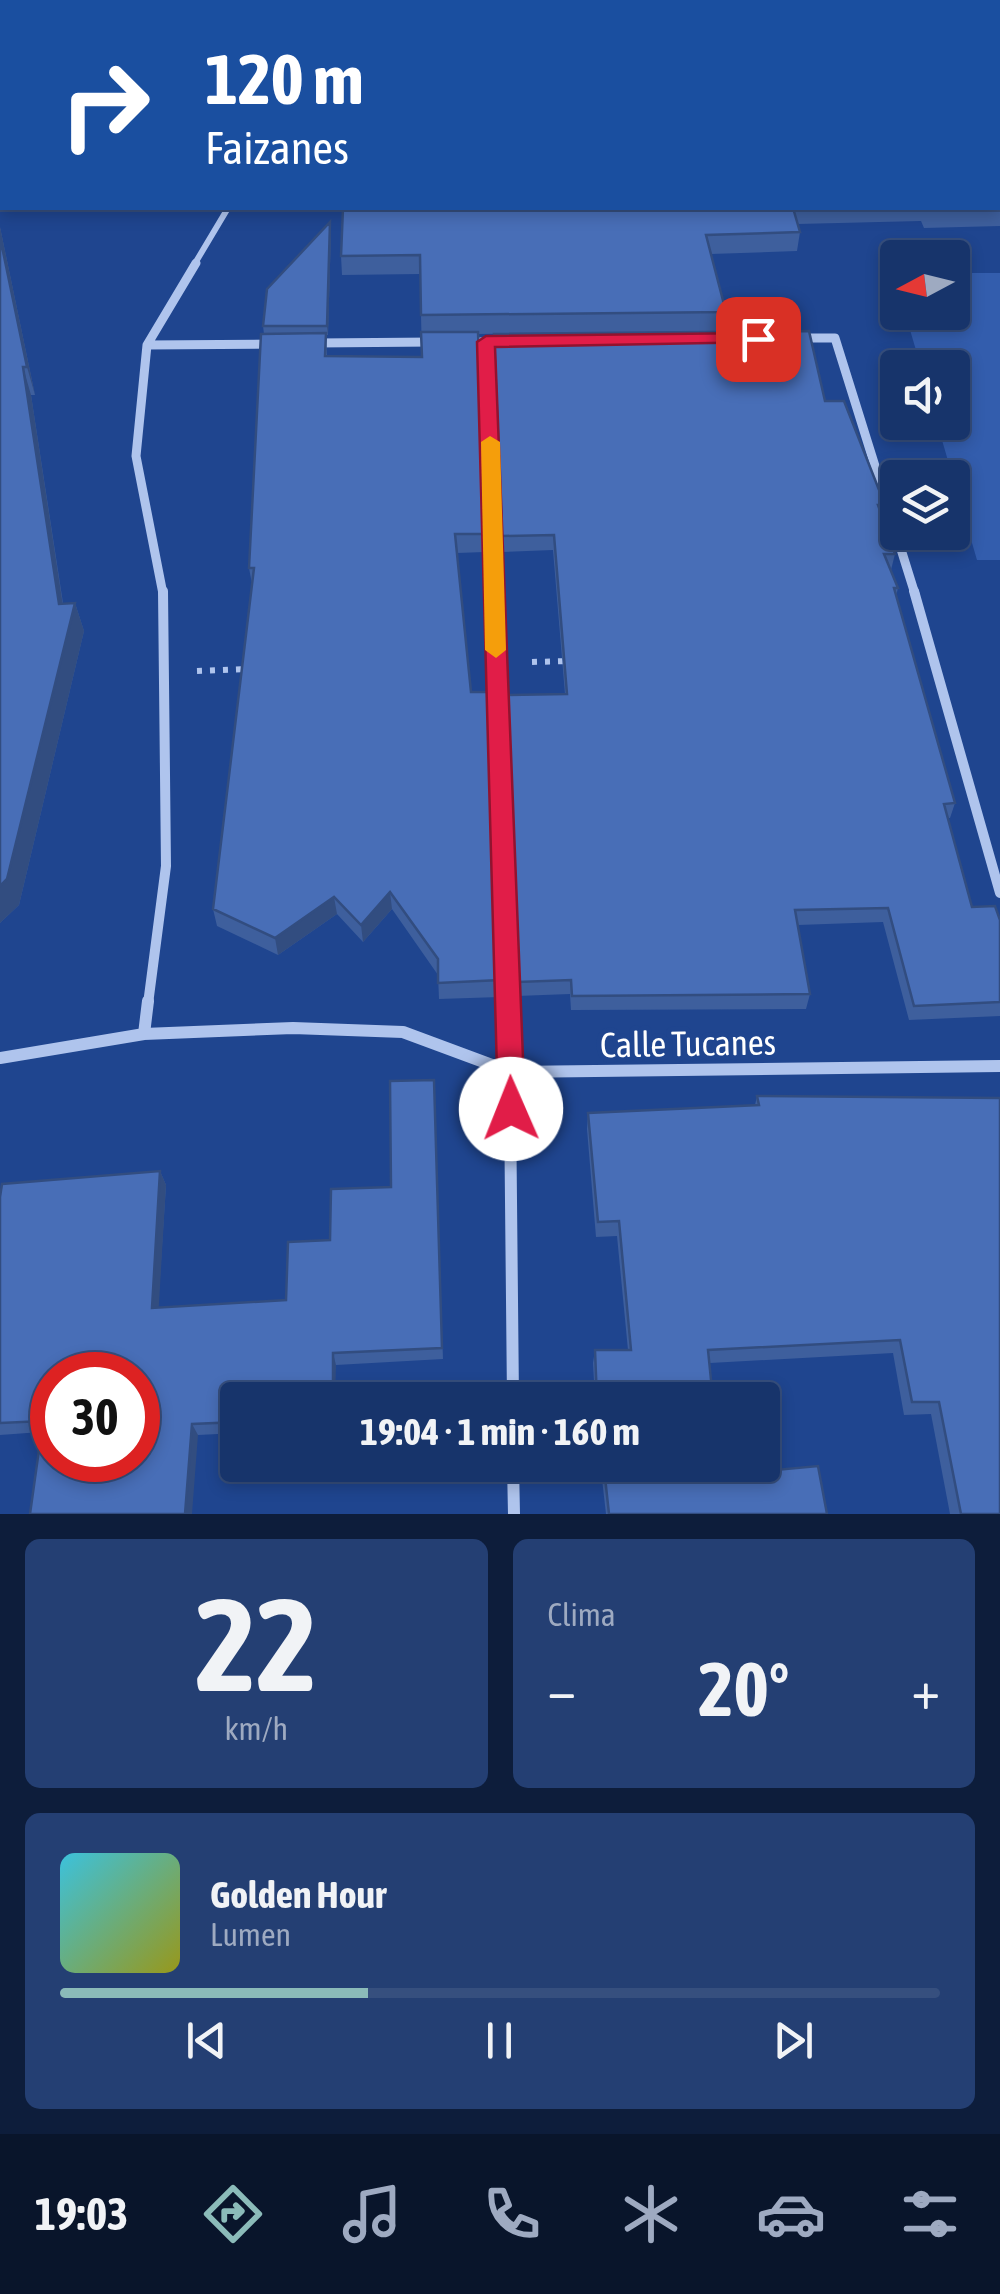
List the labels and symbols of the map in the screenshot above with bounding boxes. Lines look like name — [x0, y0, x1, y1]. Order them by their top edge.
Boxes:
north arrow — [880, 240, 970, 330]
pin — [716, 297, 801, 382]
street label: Calle Tucanes — [600, 1021, 776, 1065]
position arrow — [459, 1057, 563, 1161]
speed limit sign: 30 — [30, 1352, 160, 1482]

